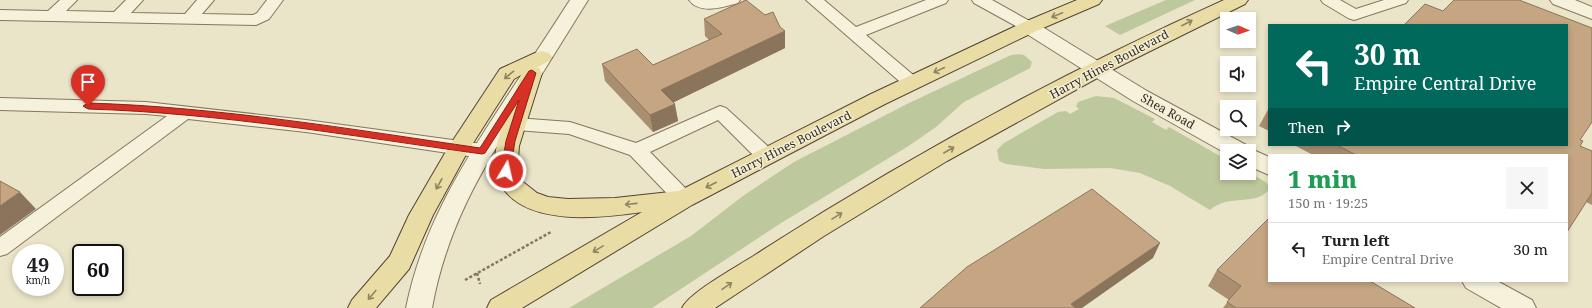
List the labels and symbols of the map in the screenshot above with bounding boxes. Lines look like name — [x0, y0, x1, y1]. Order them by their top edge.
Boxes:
one-way arrow — [1052, 12, 1064, 19]
north arrow — [1220, 12, 1256, 48]
one-way arrow — [1181, 19, 1193, 26]
street label: Harry Hines Boulevard — [1046, 25, 1172, 103]
pin — [71, 65, 105, 106]
one-way arrow — [934, 67, 946, 74]
one-way arrow — [503, 71, 514, 80]
street label: Shea Road — [1138, 89, 1199, 133]
street label: Harry Hines Boulevard — [728, 106, 855, 182]
one-way arrow — [943, 145, 955, 153]
position arrow — [485, 150, 527, 192]
one-way arrow — [434, 178, 442, 190]
one-way arrow — [705, 182, 717, 189]
one-way arrow — [625, 201, 638, 208]
one-way arrow — [831, 211, 843, 219]
speed limit sign: 60 — [72, 244, 124, 296]
one-way arrow — [592, 246, 604, 254]
one-way arrow — [722, 282, 733, 290]
one-way arrow — [368, 290, 377, 300]

